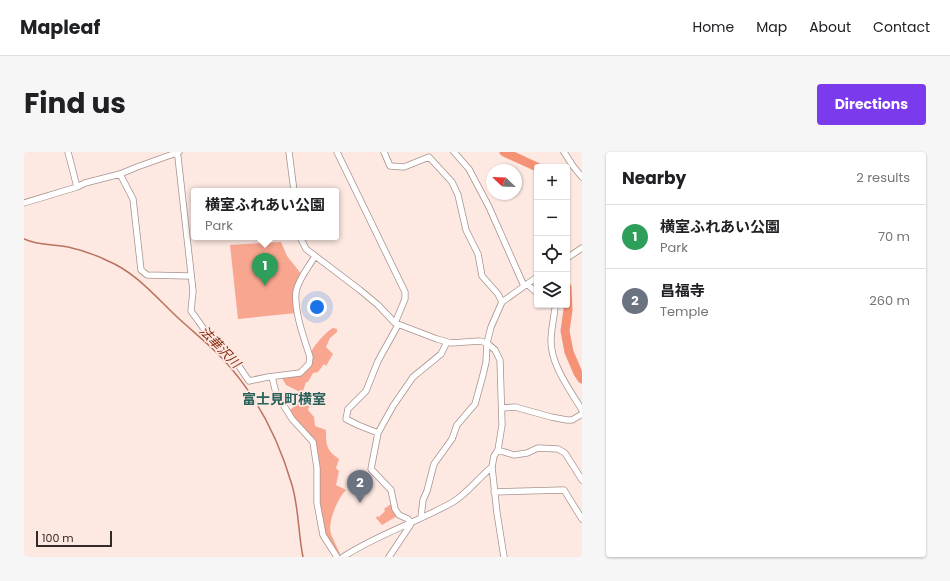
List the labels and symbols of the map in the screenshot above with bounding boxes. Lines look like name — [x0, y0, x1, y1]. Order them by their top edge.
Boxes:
north arrow — [486, 164, 522, 200]
pin: 1 — [252, 253, 278, 286]
your location — [307, 297, 327, 317]
water label: 法華沢川 — [195, 322, 246, 374]
district label: 富士見町横室 — [242, 389, 326, 409]
pin: 2 — [347, 470, 373, 503]
scale bar — [36, 529, 112, 548]

